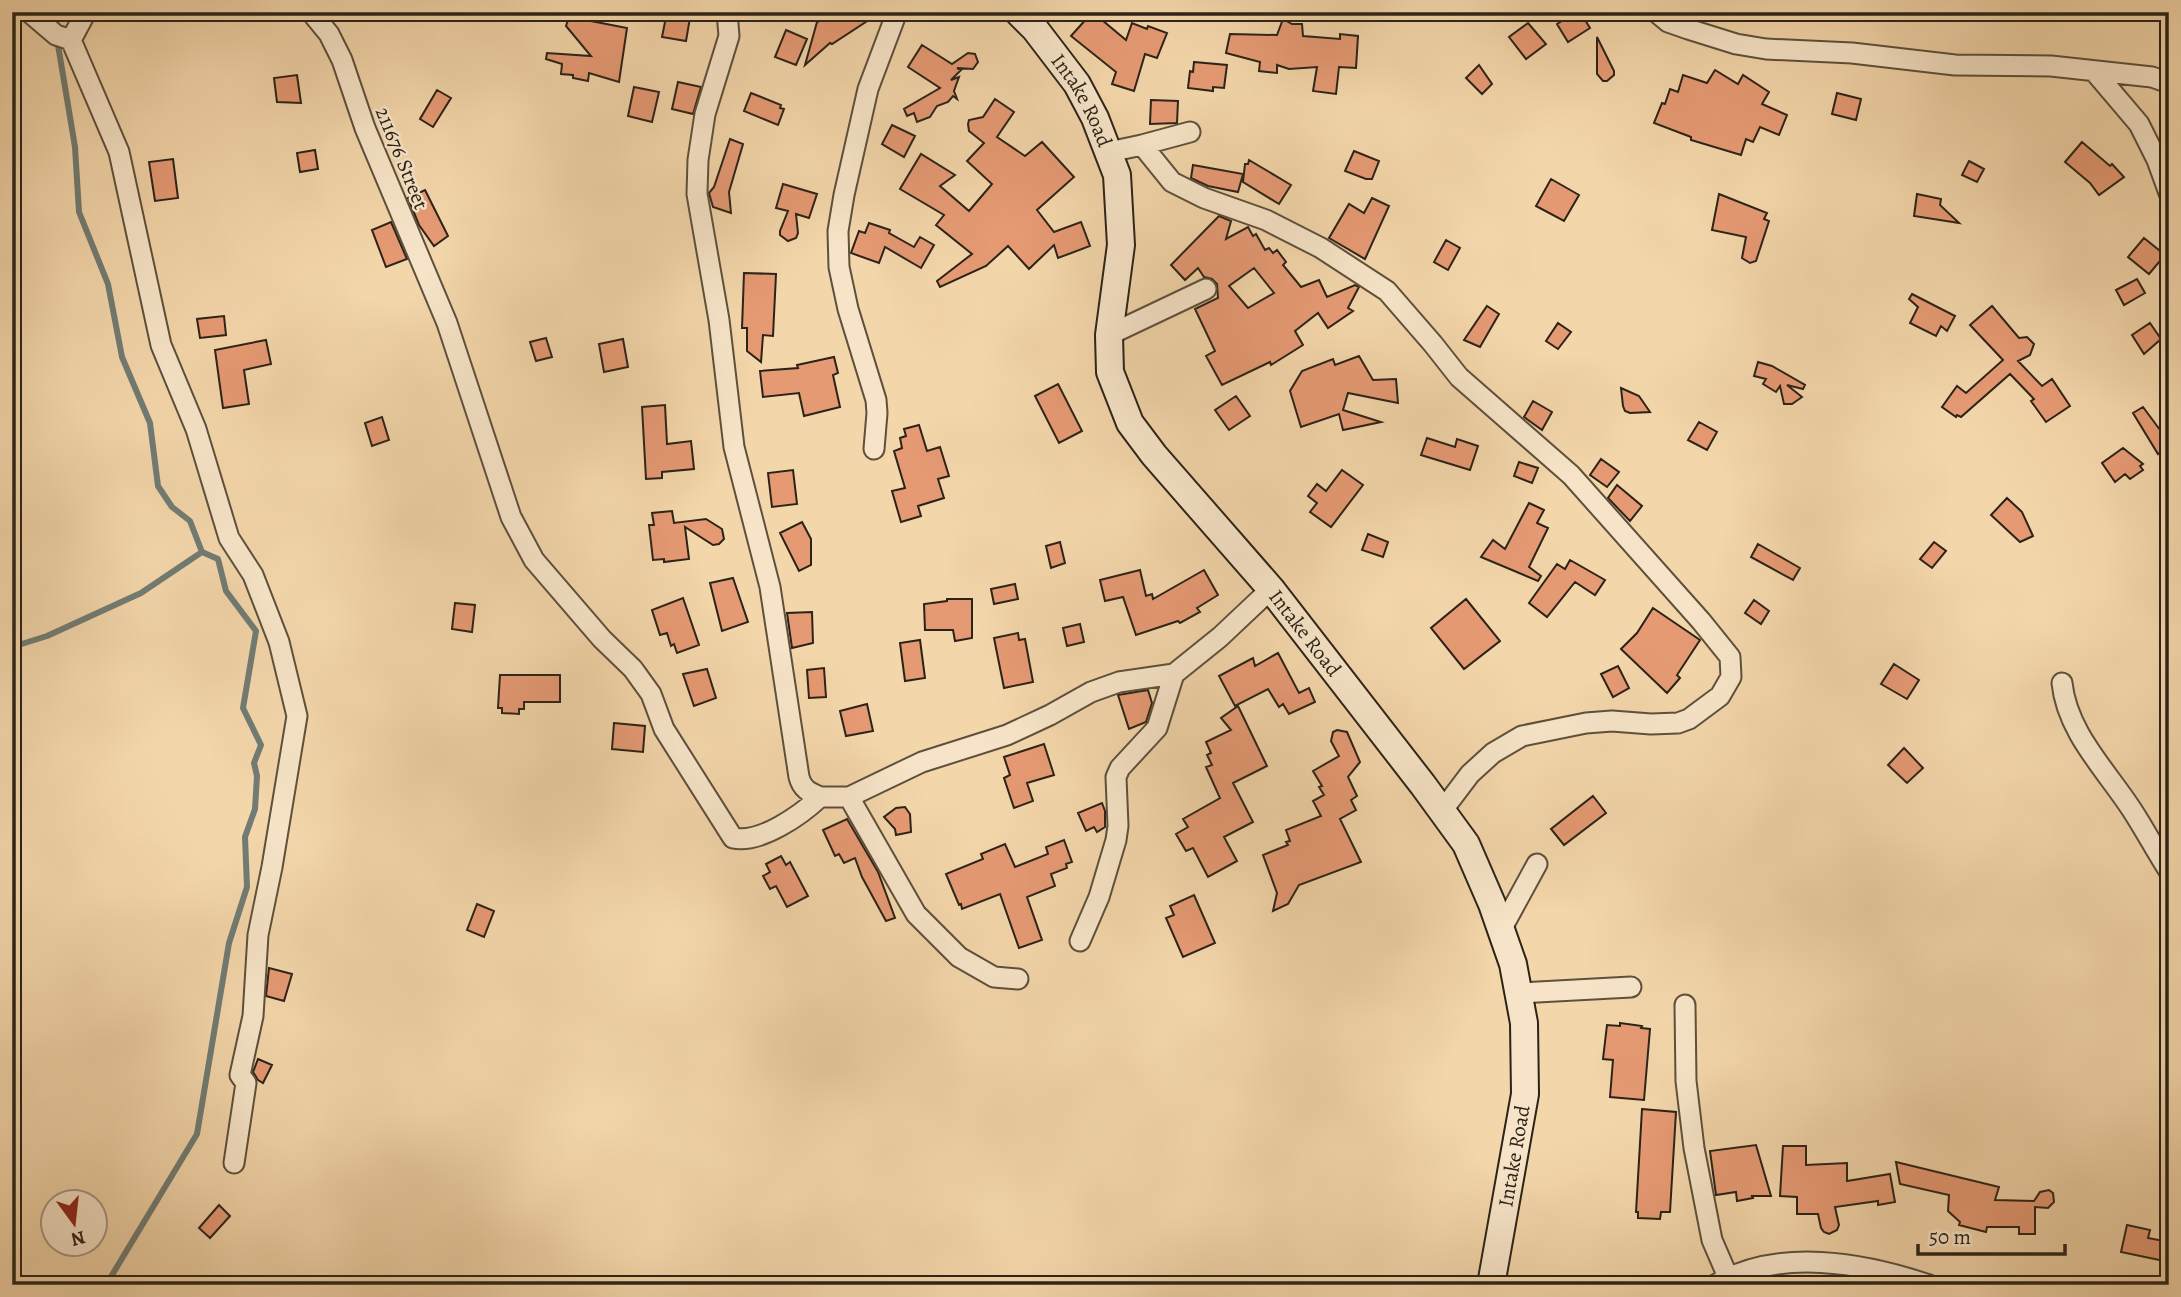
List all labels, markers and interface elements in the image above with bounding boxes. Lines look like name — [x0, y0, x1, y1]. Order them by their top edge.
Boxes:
street label: Intake Road — [1045, 48, 1119, 151]
street label: 211676 Street — [369, 103, 435, 214]
street label: Intake Road — [1262, 584, 1348, 683]
street label: Intake Road — [1491, 1102, 1537, 1209]
north arrow — [38, 1188, 108, 1258]
scale bar — [1918, 1213, 2066, 1257]
text: 50 m — [1929, 1223, 1971, 1251]
text: N — [68, 1224, 88, 1253]

